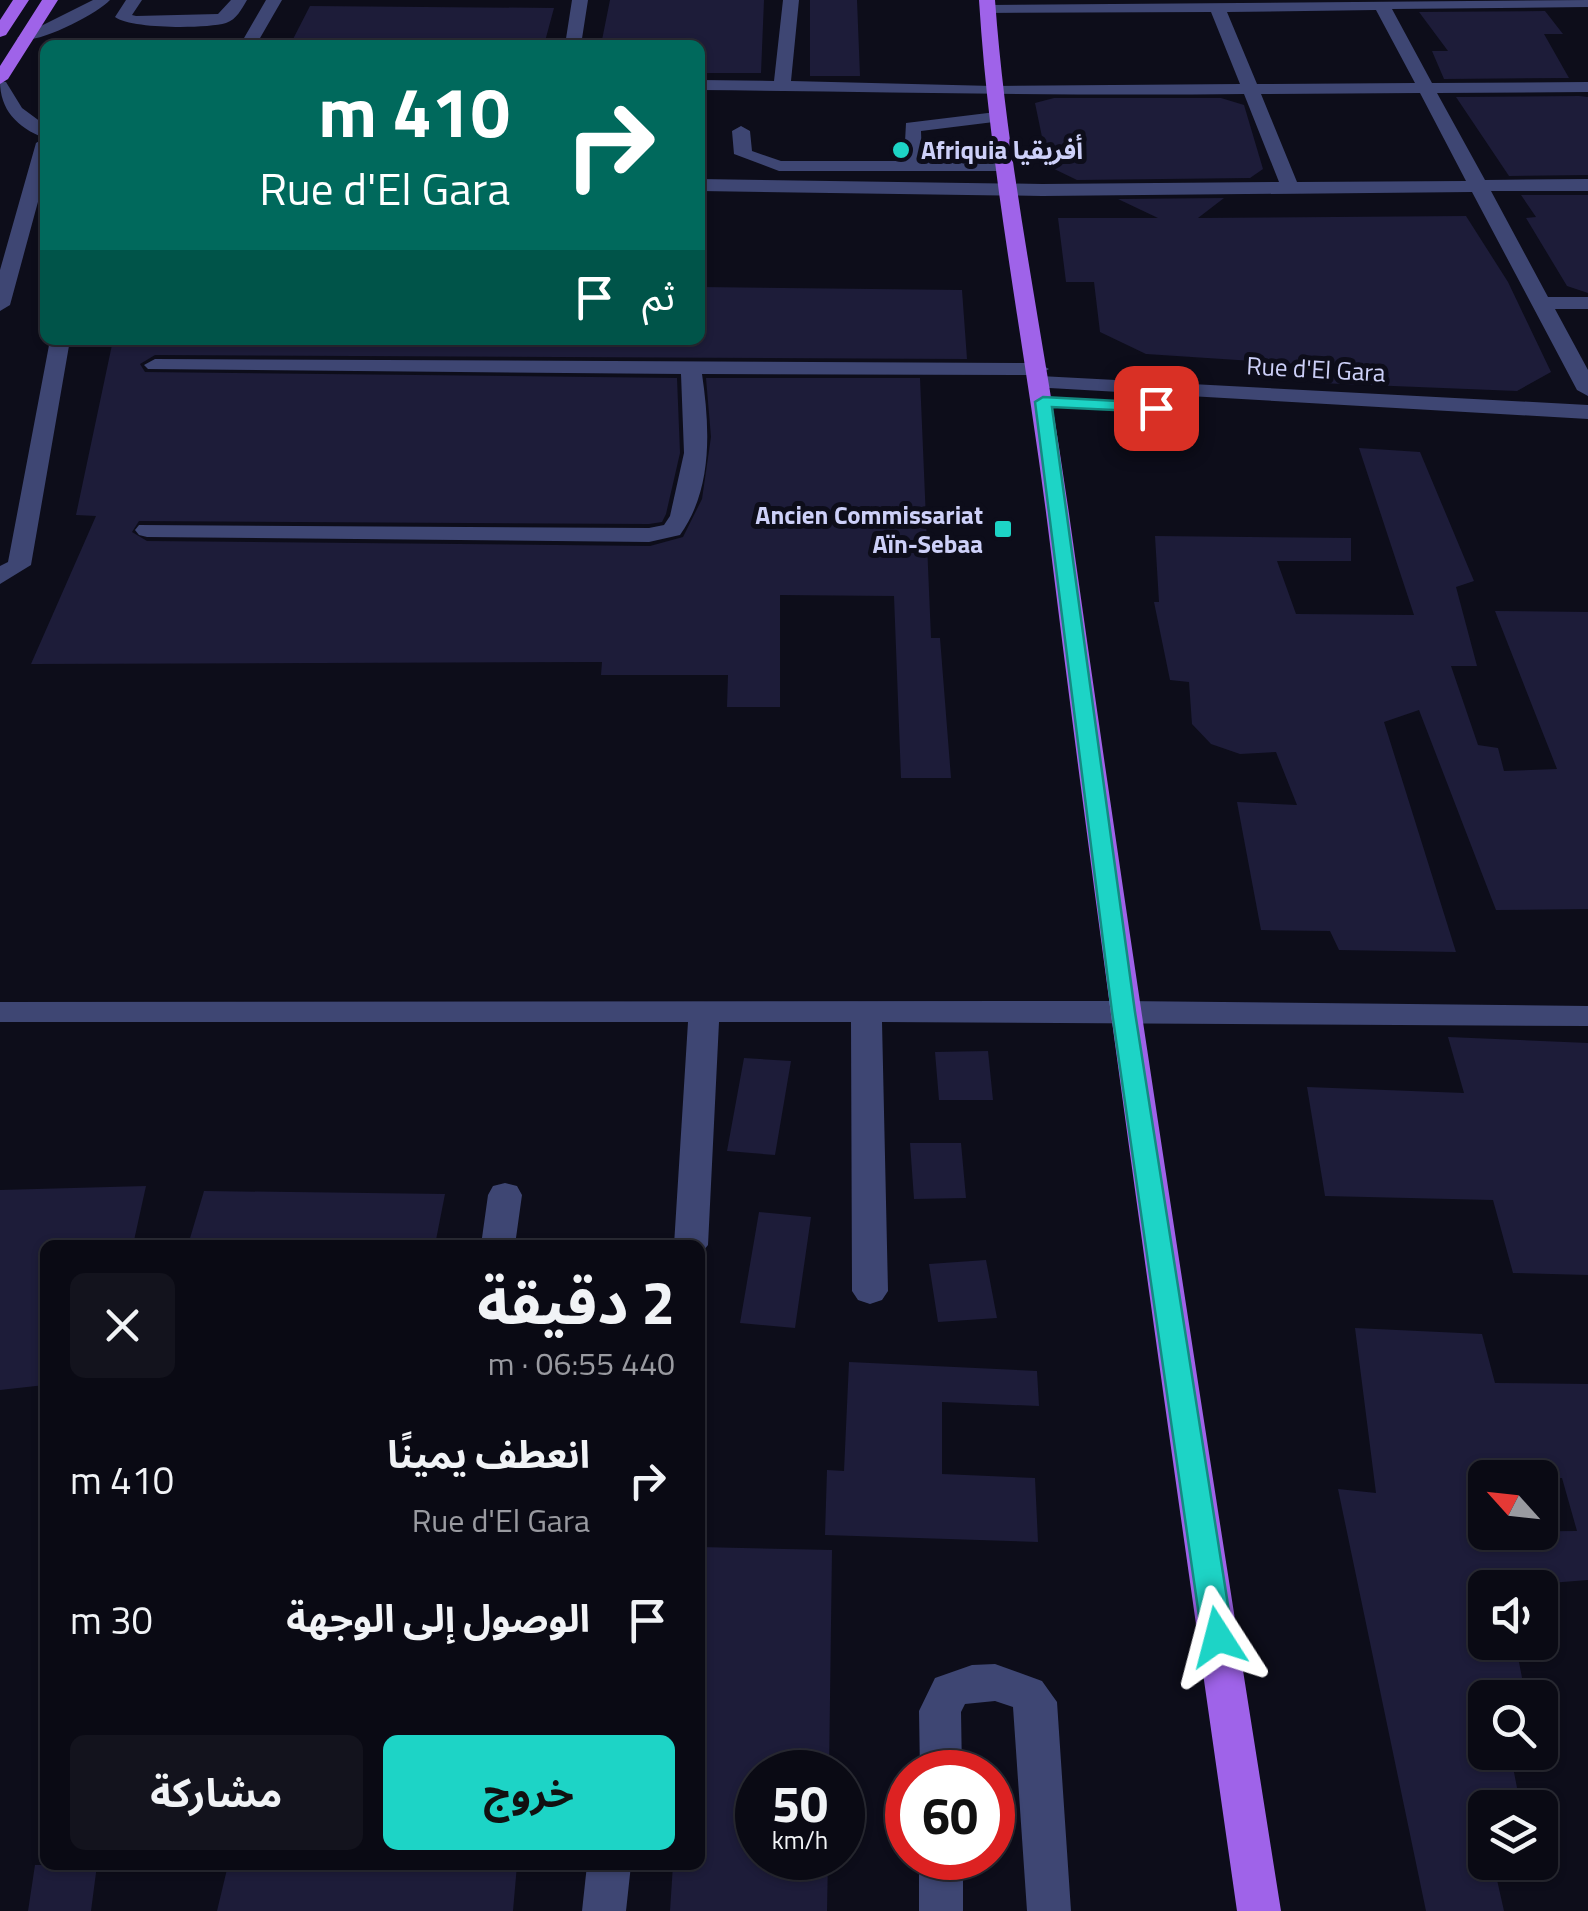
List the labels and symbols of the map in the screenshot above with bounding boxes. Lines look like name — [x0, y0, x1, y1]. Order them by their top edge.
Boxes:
place label: Afriquia أفريقيا — [921, 131, 1083, 169]
marker: Afriquia أفريقيا — [890, 139, 912, 161]
street label: Rue d'El Gara — [1245, 346, 1387, 392]
pin — [1114, 366, 1199, 451]
place label: Ancien Commissariat Aïn-Sebaa — [755, 496, 983, 563]
marker: Ancien Commissariat Aïn-Sebaa — [992, 518, 1014, 540]
north arrow — [1468, 1460, 1558, 1550]
position arrow — [1166, 1585, 1270, 1689]
speed limit sign: 60 — [885, 1750, 1015, 1880]

